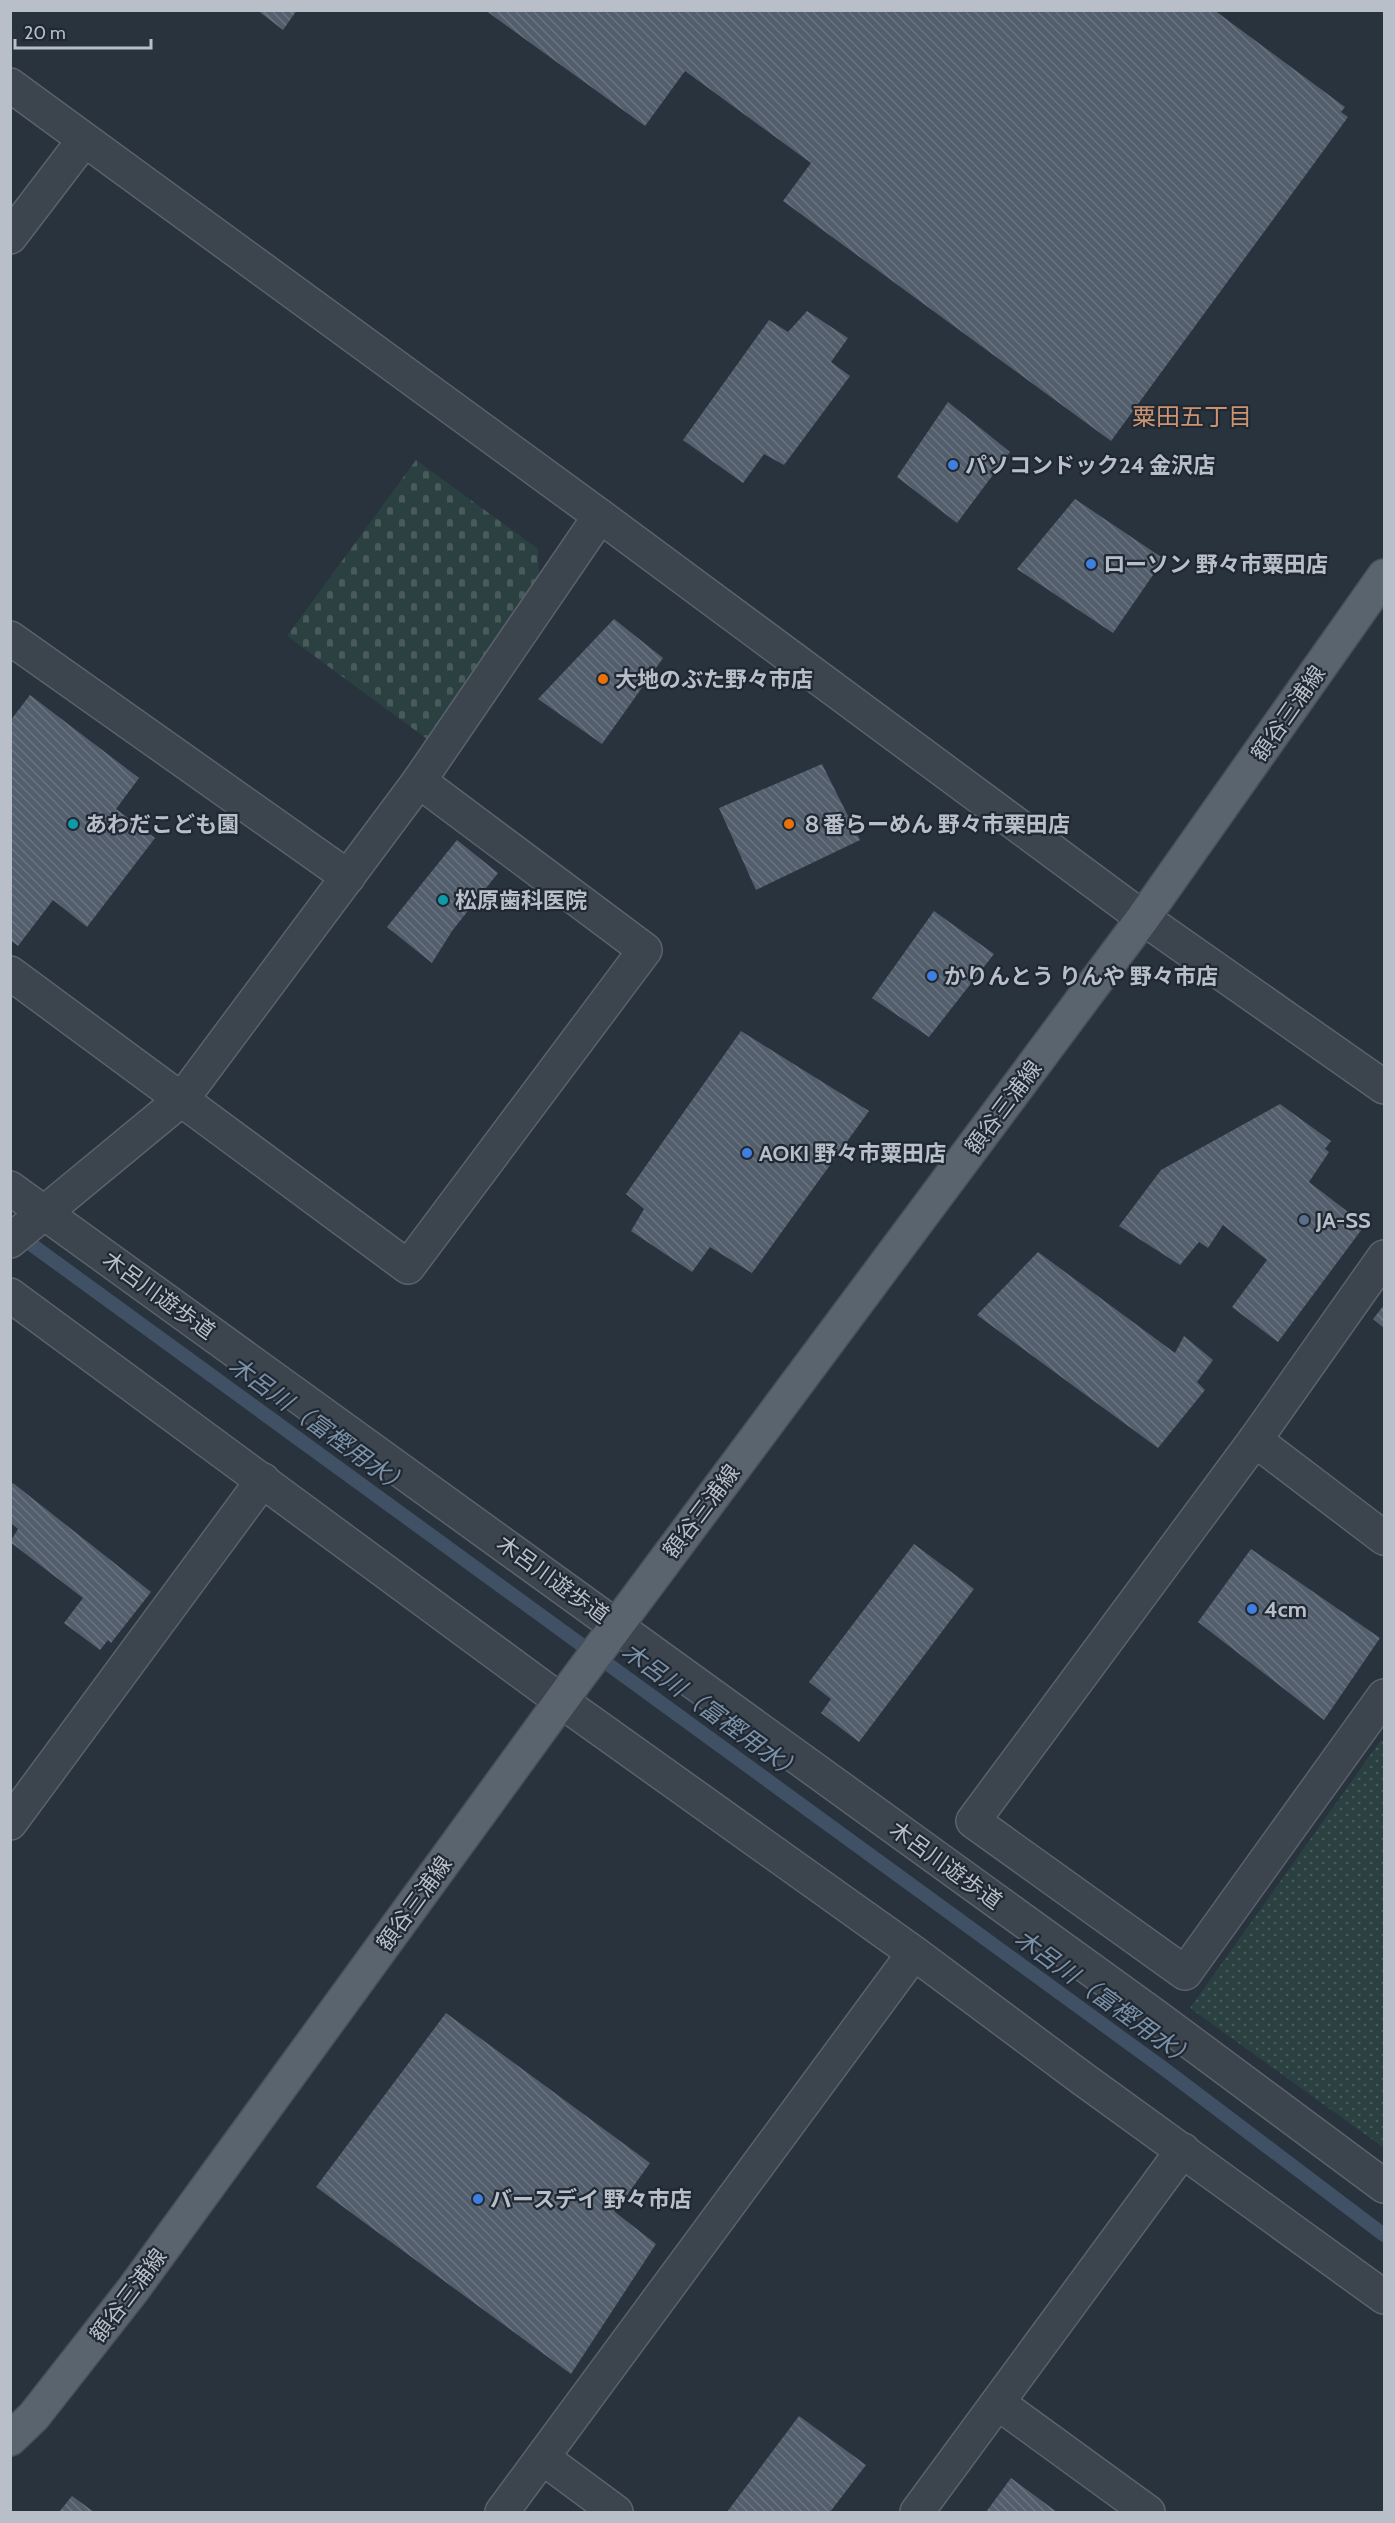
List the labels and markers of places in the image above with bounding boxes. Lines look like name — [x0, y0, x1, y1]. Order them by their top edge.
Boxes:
place label: パソコンドック24 金沢店 — [965, 452, 1215, 479]
marker: パソコンドック24 金沢店 — [946, 458, 960, 472]
place label: ローソン 野々市粟田店 — [1103, 551, 1328, 578]
marker: ローソン 野々市粟田店 — [1084, 557, 1098, 571]
place label: 大地のぶた野々市店 — [615, 666, 813, 693]
marker: 大地のぶた野々市店 — [596, 672, 610, 686]
place label: あわだこども園 — [85, 811, 239, 838]
place label: ８番らーめん 野々市栗田店 — [801, 811, 1070, 838]
marker: あわだこども園 — [66, 817, 80, 831]
marker: ８番らーめん 野々市栗田店 — [782, 817, 796, 831]
place label: 松原歯科医院 — [455, 887, 587, 914]
marker: 松原歯科医院 — [436, 893, 450, 907]
place label: かりんとう りんや 野々市店 — [944, 963, 1218, 990]
marker: かりんとう りんや 野々市店 — [925, 969, 939, 983]
place label: AOKI 野々市粟田店 — [759, 1140, 946, 1167]
marker: AOKI 野々市粟田店 — [740, 1146, 754, 1160]
place label: JA-SS — [1315, 1207, 1371, 1234]
marker: JA-SS — [1297, 1213, 1311, 1227]
place label: 4cm — [1264, 1596, 1307, 1623]
marker: 4cm — [1245, 1602, 1259, 1616]
place label: バースデイ 野々市店 — [490, 2186, 692, 2213]
marker: バースデイ 野々市店 — [471, 2192, 485, 2206]

